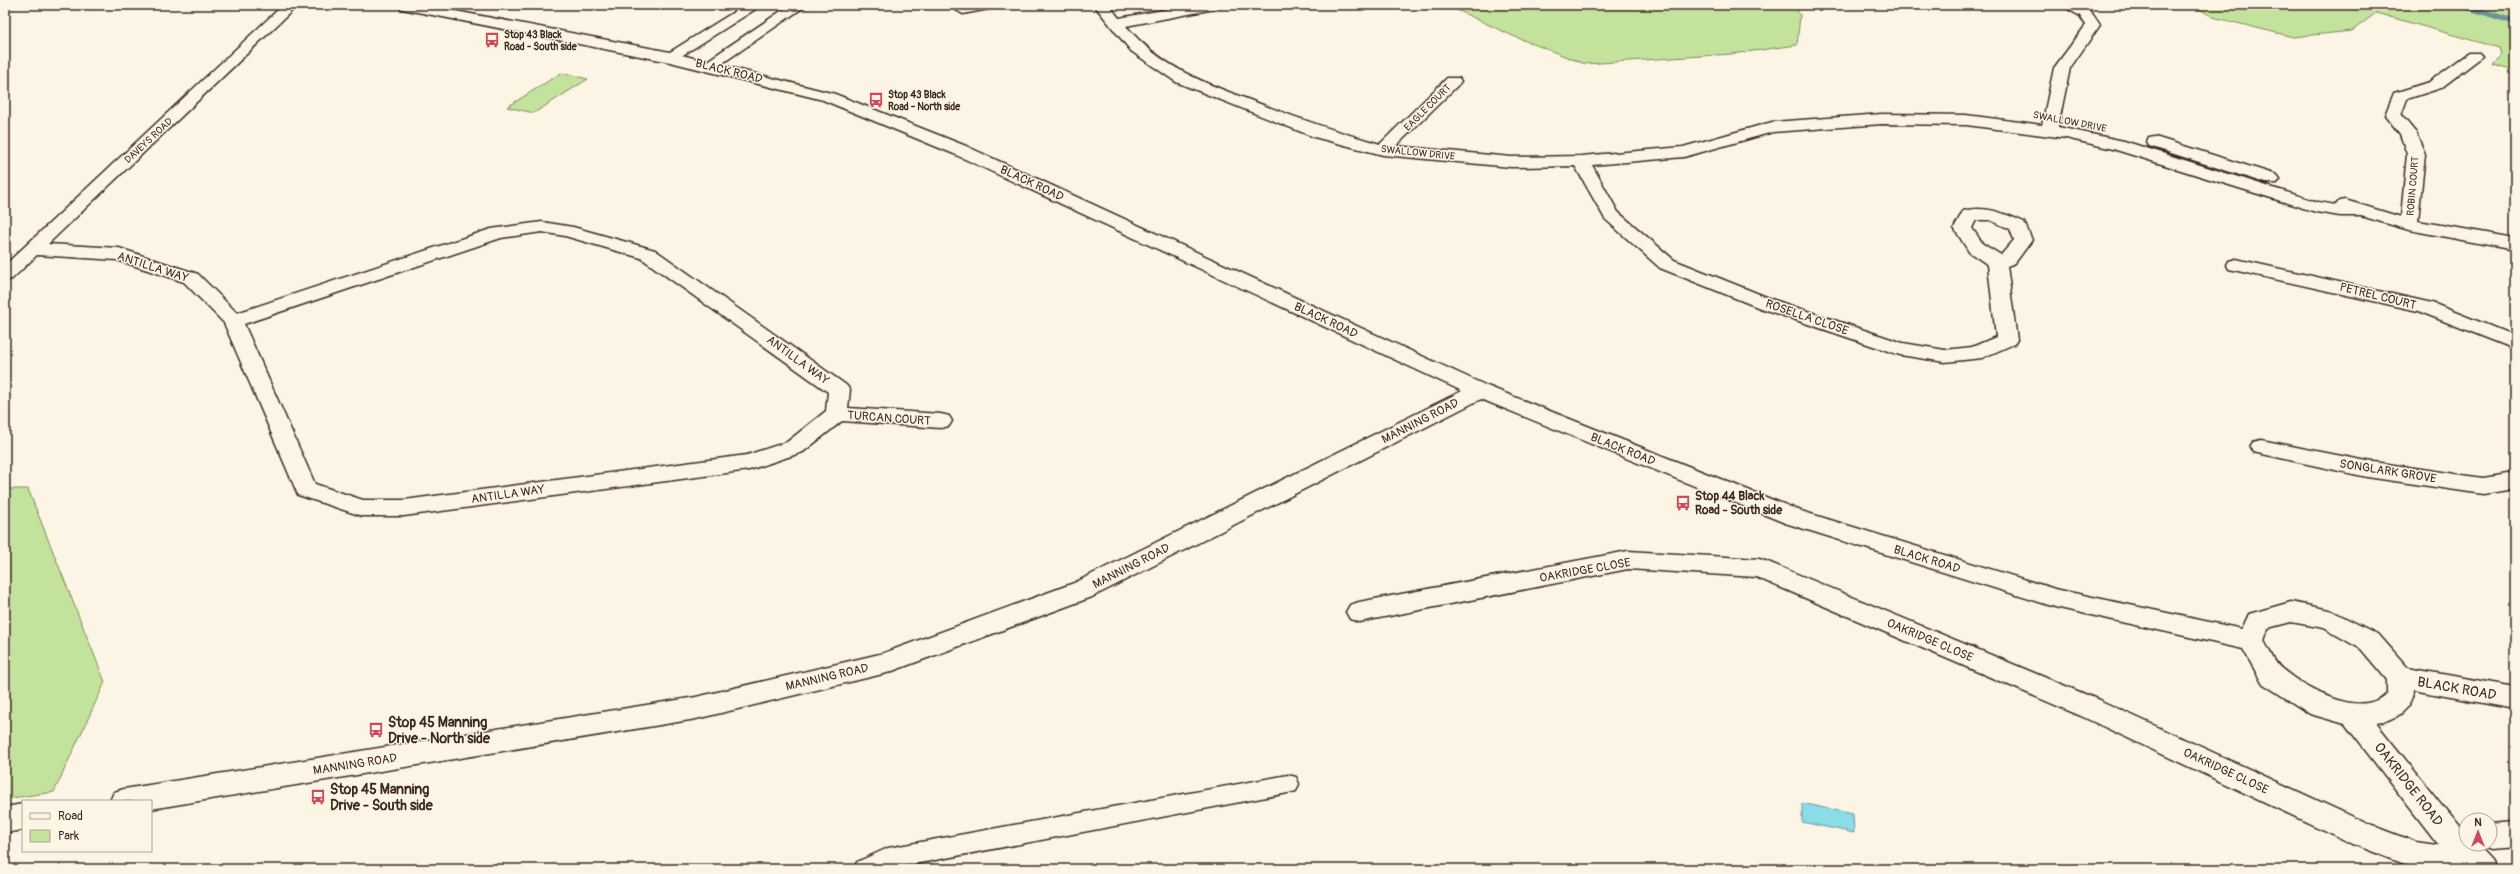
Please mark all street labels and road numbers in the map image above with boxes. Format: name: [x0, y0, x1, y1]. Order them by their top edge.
street label: BLACK ROAD: [694, 56, 764, 87]
street label: EAGLE COURT: [1402, 81, 1454, 134]
street label: SWALLOW DRIVE: [2032, 109, 2108, 135]
street label: DAVEYS ROAD: [122, 115, 175, 166]
street label: SWALLOW DRIVE: [1380, 143, 1456, 163]
street label: ROBIN COURT: [2404, 155, 2422, 216]
street label: BLACK ROAD: [998, 162, 1066, 205]
street label: ANTILLA WAY: [115, 249, 190, 286]
street label: PETREL COURT: [2338, 280, 2418, 313]
street label: ROSELLA CLOSE: [1763, 296, 1850, 339]
street label: BLACK ROAD: [1292, 299, 1360, 342]
street label: ANTILLA WAY: [763, 333, 832, 388]
street label: MANNING ROAD: [1379, 395, 1462, 447]
street label: TURCAN COURT: [847, 408, 932, 429]
street label: BLACK ROAD: [1588, 430, 1658, 469]
street label: SONGLARK GROVE: [2338, 456, 2437, 487]
street label: ANTILLA WAY: [470, 482, 546, 507]
street label: MANNING ROAD: [1090, 540, 1173, 592]
street label: BLACK ROAD: [1892, 542, 1962, 577]
street label: OAKRIDGE CLOSE: [1538, 555, 1632, 586]
street label: OAKRIDGE CLOSE: [1884, 616, 1975, 665]
street label: MANNING ROAD: [784, 661, 870, 694]
street label: BLACK ROAD: [2416, 673, 2498, 704]
street label: OAKRIDGE ROAD: [2371, 739, 2447, 830]
street label: OAKRIDGE CLOSE: [2181, 745, 2271, 798]
street label: MANNING ROAD: [312, 750, 398, 779]

